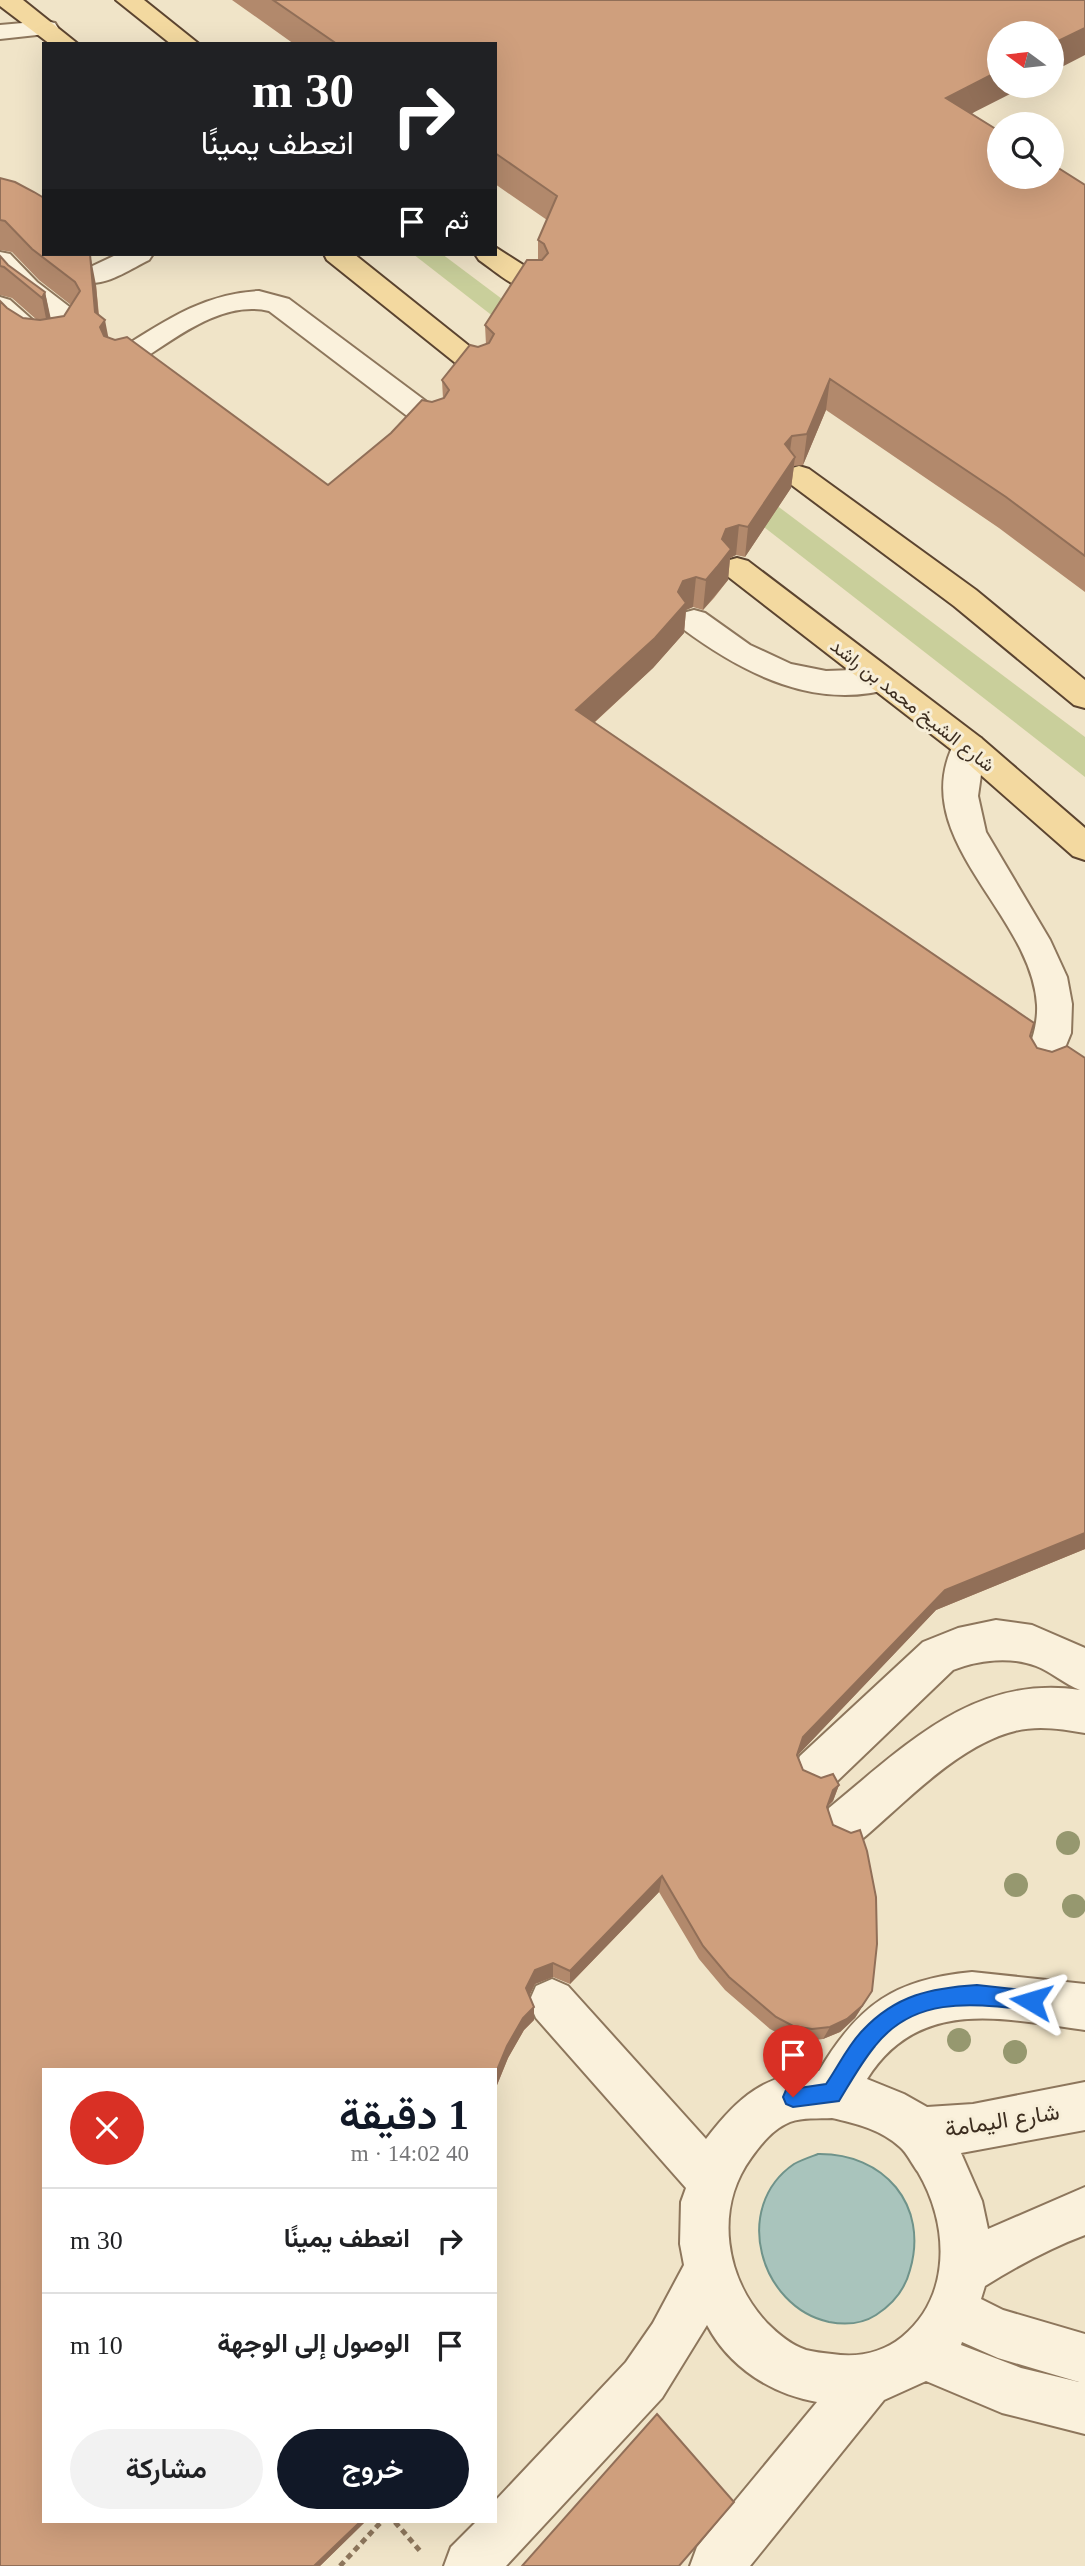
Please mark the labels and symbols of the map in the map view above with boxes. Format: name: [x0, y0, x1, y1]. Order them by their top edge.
north arrow: [987, 21, 1064, 98]
street label: شارع الشيخ محمد بن راشد: [825, 635, 999, 778]
position arrow: [994, 1964, 1068, 2038]
pin: [763, 2025, 823, 2097]
street label: شارع اليمامة: [943, 2099, 1062, 2145]

